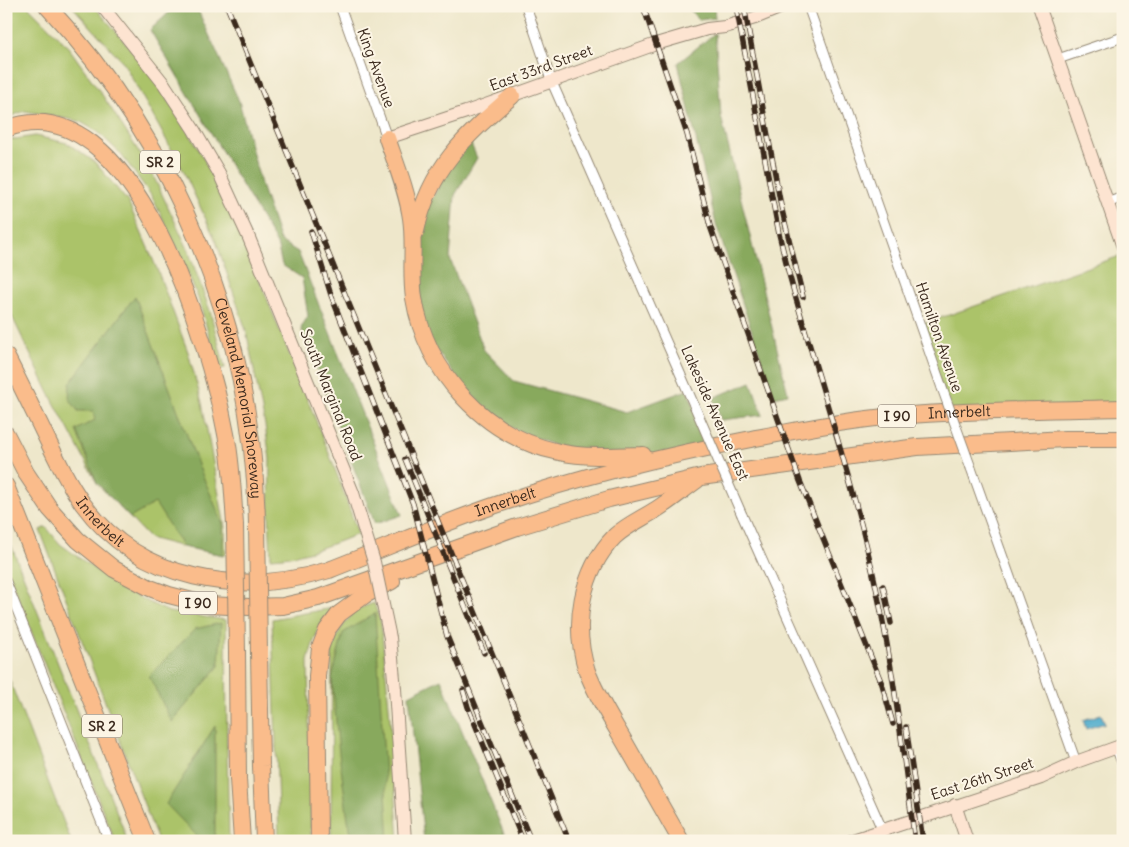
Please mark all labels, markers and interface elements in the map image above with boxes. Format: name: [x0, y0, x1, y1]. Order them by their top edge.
street label: King Avenue: [353, 25, 400, 110]
street label: East 33rd Street: [487, 40, 595, 95]
road number: SR 2: [140, 150, 180, 173]
street label: Hamilton Avenue: [912, 279, 967, 394]
street label: Cleveland Memorial Shoreway: [210, 295, 266, 499]
street label: South Marginal Road: [296, 326, 367, 464]
street label: Lakeside Avenue East: [677, 342, 754, 483]
street label: Innerbelt: [927, 401, 991, 423]
road number: I 90: [878, 404, 916, 428]
street label: Innerbelt: [472, 483, 538, 521]
street label: Innerbelt: [72, 493, 129, 551]
road number: I 90: [179, 592, 217, 614]
road number: SR 2: [82, 714, 122, 738]
street label: East 26th Street: [928, 753, 1036, 804]

